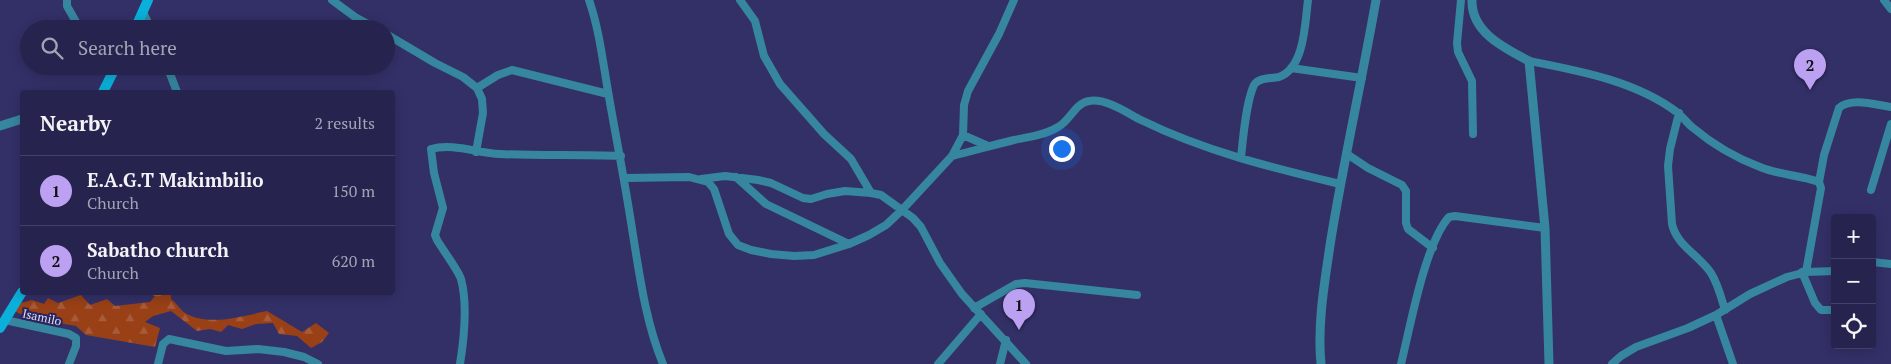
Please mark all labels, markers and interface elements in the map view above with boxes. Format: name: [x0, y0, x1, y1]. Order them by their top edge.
search box: [20, 20, 395, 75]
icon: search: [38, 34, 66, 62]
text: Search here: [78, 35, 177, 60]
pin: 2: [1794, 49, 1826, 90]
text: Nearby: [40, 109, 111, 137]
text: 2 results: [315, 112, 375, 134]
your location: [1049, 136, 1075, 162]
text: E.A.G.T Makimbilio: [87, 167, 264, 192]
text: 1: [51, 180, 61, 202]
text: 150 m: [332, 180, 375, 202]
text: Church: [87, 192, 139, 214]
map controls: [1831, 214, 1876, 349]
button: +: [1831, 214, 1876, 259]
text: Sabatho church: [87, 237, 229, 262]
text: 2: [51, 250, 61, 272]
text: 620 m: [332, 250, 375, 272]
button: −: [1831, 259, 1876, 304]
text: Church: [87, 262, 139, 284]
pin: 1: [1003, 289, 1035, 330]
button: locate: [1831, 304, 1876, 349]
street label: Isamilo: [21, 306, 63, 329]

